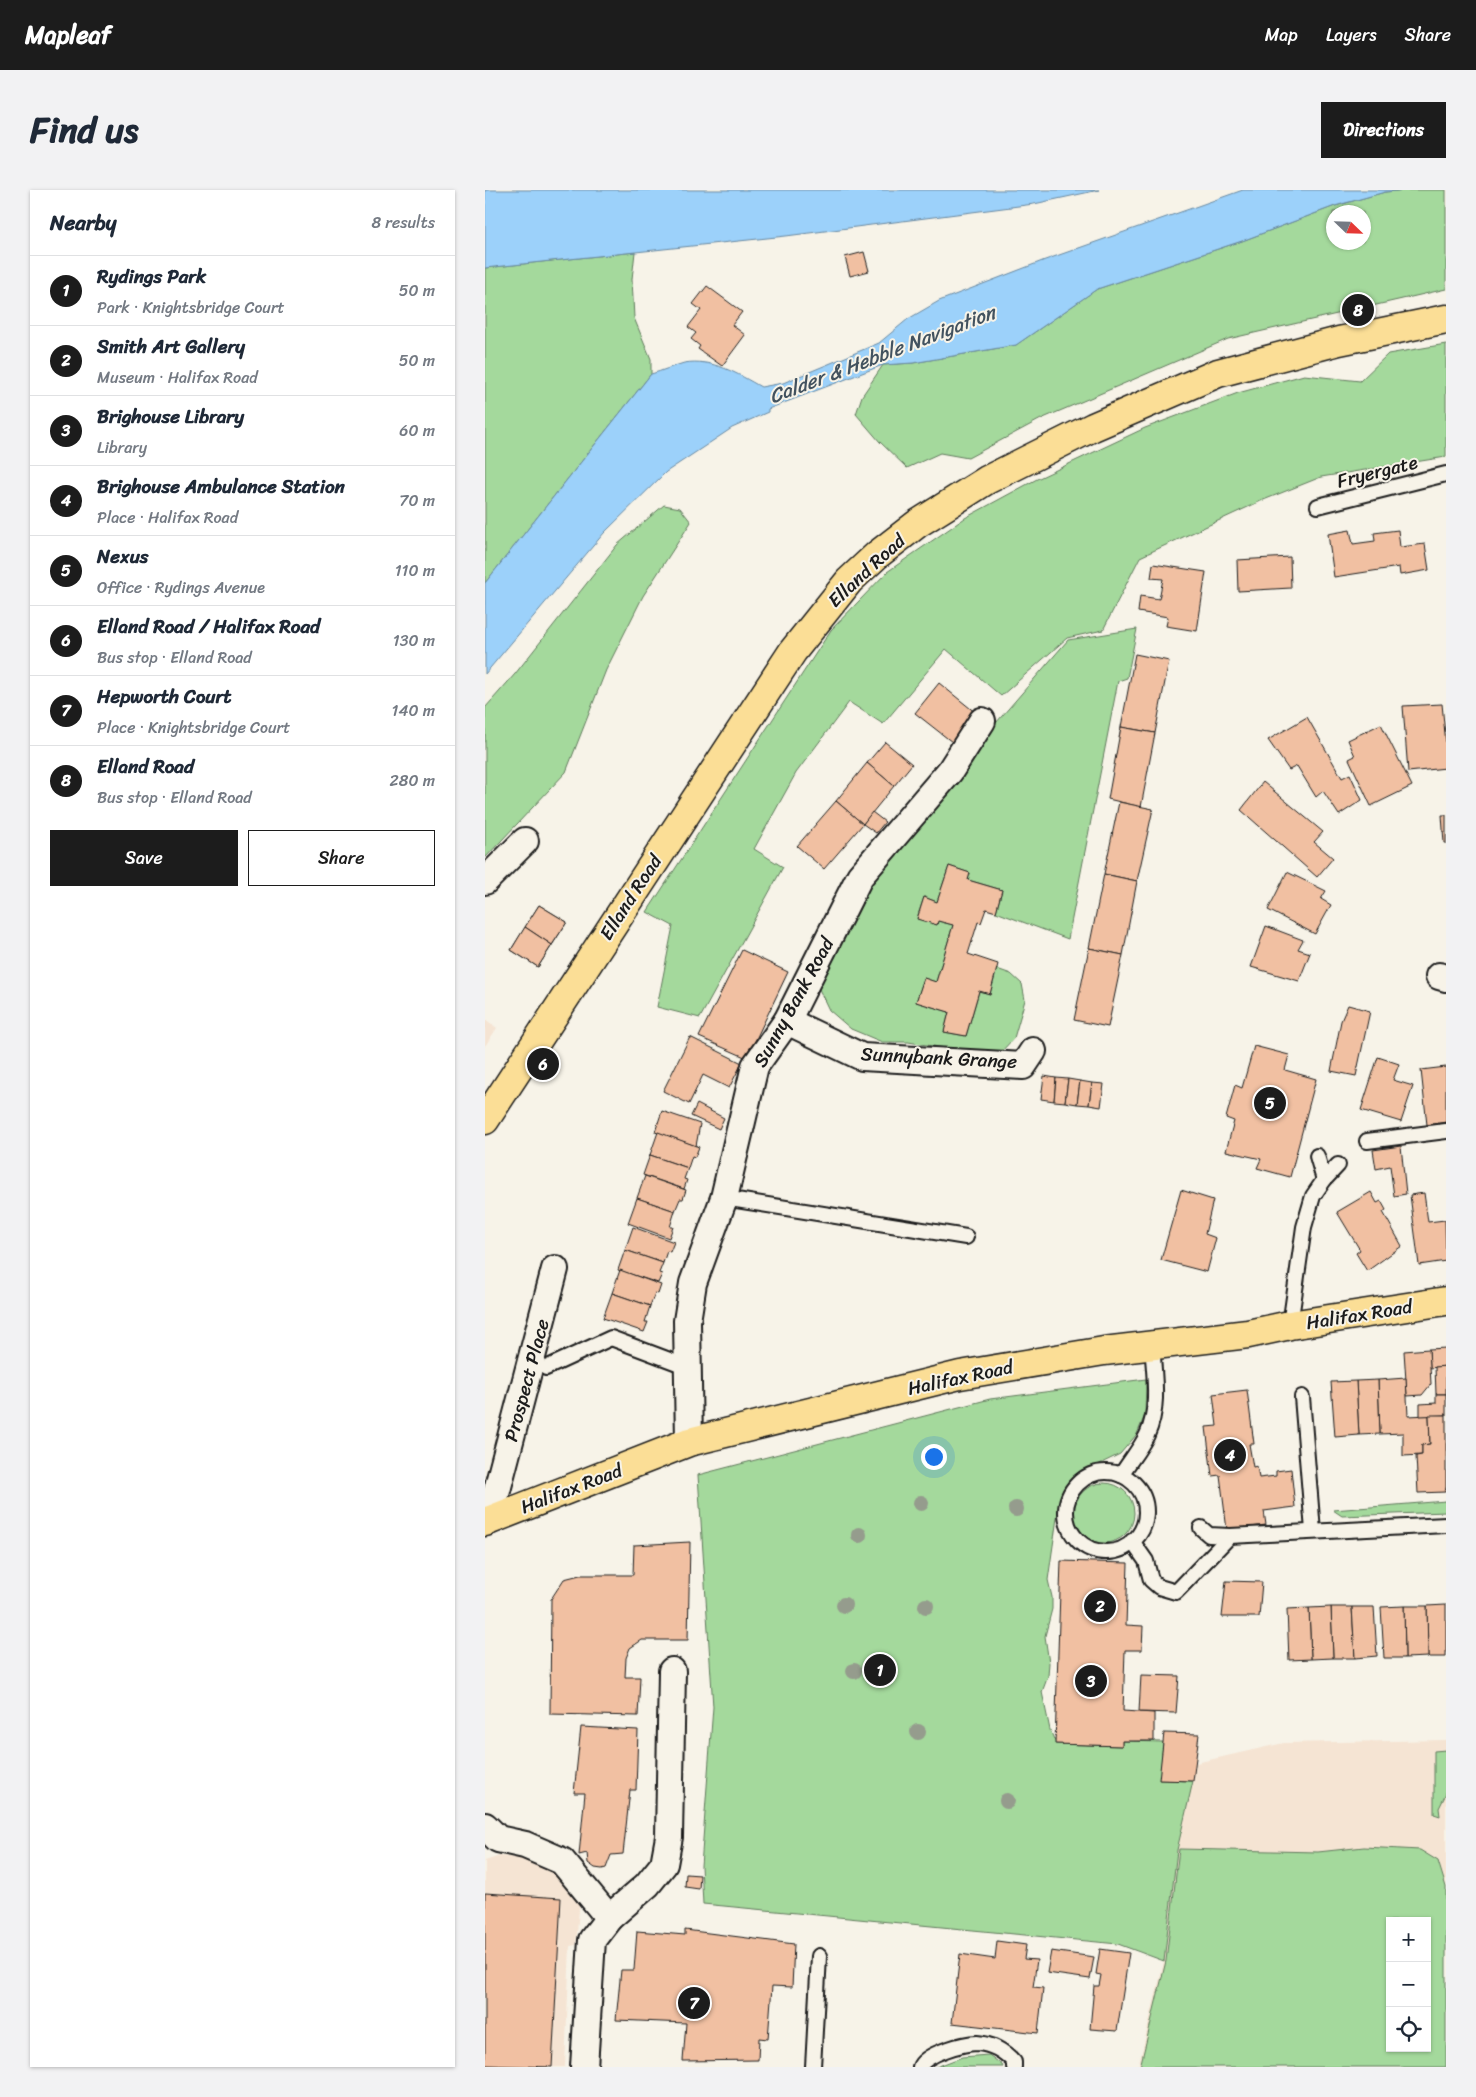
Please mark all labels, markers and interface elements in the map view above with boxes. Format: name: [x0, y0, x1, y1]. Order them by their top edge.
text: Mapleaf: [25, 14, 111, 56]
text: Map: [1265, 19, 1298, 51]
text: Layers: [1326, 19, 1377, 51]
text: Share: [1405, 19, 1451, 51]
text: Find us: [30, 99, 138, 161]
button: Directions: [1321, 102, 1446, 158]
text: Nearby: [50, 204, 116, 242]
north arrow: [1326, 205, 1371, 250]
text: 8 results: [372, 208, 435, 237]
text: Rydings Park: [97, 260, 206, 293]
text: 1: [63, 276, 69, 305]
text: 50 m: [399, 276, 435, 305]
pin: 8: [1342, 291, 1374, 329]
text: Park · Knightsbridge Court: [97, 293, 284, 322]
water label: Calder & Hebble Navigation: [764, 294, 1003, 414]
text: Smith Art Gallery: [97, 330, 245, 363]
text: 2: [61, 346, 71, 375]
text: 50 m: [399, 346, 435, 375]
text: Museum · Halifax Road: [97, 363, 258, 392]
text: Brighouse Library: [97, 400, 244, 433]
text: 3: [62, 416, 70, 445]
text: 60 m: [399, 416, 435, 445]
text: Library: [97, 433, 147, 462]
street label: Fryergate: [1333, 446, 1421, 497]
text: Brighouse Ambulance Station: [97, 470, 345, 503]
text: 4: [61, 486, 71, 515]
text: 70 m: [399, 486, 435, 515]
text: Place · Halifax Road: [97, 503, 238, 532]
street label: Elland Road: [820, 525, 914, 615]
text: Nexus: [97, 540, 149, 573]
text: 5: [61, 556, 71, 585]
text: 110 m: [395, 556, 435, 585]
text: Office · Rydings Avenue: [97, 573, 265, 602]
text: Elland Road / Halifax Road: [97, 610, 320, 643]
text: 6: [61, 626, 71, 655]
text: 130 m: [393, 626, 435, 655]
text: Bus stop · Elland Road: [97, 643, 252, 672]
text: Hepworth Court: [97, 680, 232, 713]
text: 7: [61, 696, 71, 725]
text: 140 m: [392, 696, 435, 725]
text: Place · Knightsbridge Court: [97, 713, 290, 742]
text: Elland Road: [97, 750, 194, 783]
text: 8: [61, 766, 71, 795]
text: 280 m: [390, 766, 435, 795]
text: Bus stop · Elland Road: [97, 783, 252, 812]
button: Save: [50, 830, 238, 886]
button: Share: [248, 830, 435, 886]
street label: Elland Road: [590, 847, 671, 947]
street label: Sunny Bank Road: [744, 929, 844, 1073]
street label: Sunnybank Grange: [860, 1037, 1018, 1078]
pin: 6: [527, 1045, 559, 1083]
pin: 5: [1254, 1084, 1286, 1122]
street label: Halifax Road: [1304, 1290, 1416, 1339]
street label: Prospect Place: [494, 1315, 559, 1445]
street label: Halifax Road: [904, 1350, 1018, 1405]
pin: 4: [1214, 1436, 1246, 1474]
your location: [921, 1444, 947, 1470]
street label: Halifax Road: [515, 1453, 629, 1523]
pin: 2: [1084, 1587, 1116, 1625]
pin: 1: [864, 1651, 896, 1689]
pin: 3: [1075, 1662, 1107, 1700]
map controls: [1386, 1917, 1431, 2052]
button: +: [1386, 1917, 1431, 1962]
button: −: [1386, 1962, 1431, 2007]
pin: 7: [678, 1984, 710, 2022]
button: locate: [1386, 2007, 1431, 2052]

